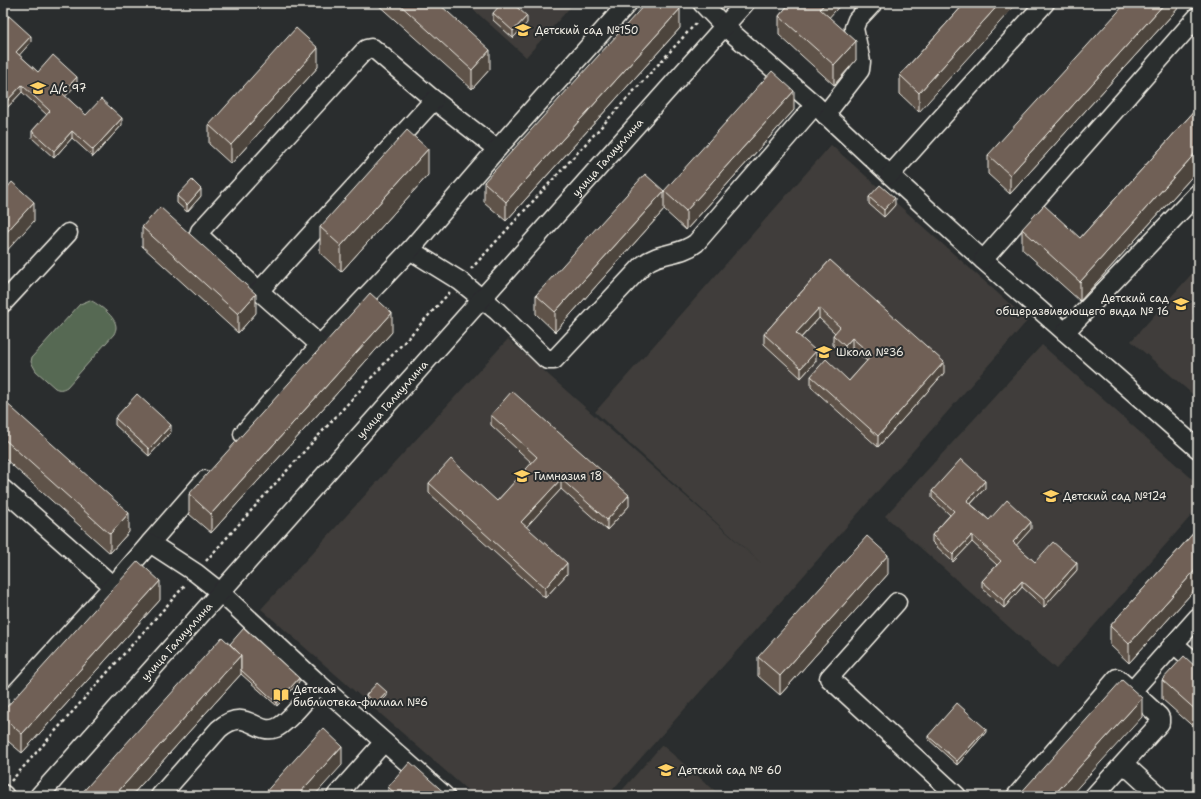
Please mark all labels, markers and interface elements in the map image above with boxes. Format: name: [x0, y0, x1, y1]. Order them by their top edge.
school or university icon: Детский сад №150: [514, 21, 532, 39]
place label: Детский сад №150: [535, 23, 639, 38]
school or university icon: Д/с 97: [29, 79, 47, 97]
place label: Д/с 97: [50, 81, 87, 96]
street label: улица Галиуллина: [569, 115, 647, 200]
place label: Детский сад общеразвивающего вида № 16: [996, 291, 1169, 319]
school or university icon: Детский сад общеразвивающего вида № 16: [1172, 295, 1190, 313]
school or university icon: Школа №36: [815, 343, 833, 361]
place label: Школа №36: [836, 345, 904, 360]
street label: улица Галиуллина: [353, 357, 432, 442]
school or university icon: Гимназия 18: [513, 467, 531, 485]
place label: Гимназия 18: [534, 469, 602, 484]
school or university icon: Детский сад №124: [1042, 487, 1060, 505]
place label: Детский сад №124: [1063, 489, 1167, 504]
street label: улица Галиуллина: [138, 599, 216, 684]
place label: Детская библиотека-филиал №6: [293, 682, 428, 710]
library icon: Детская библиотека-филиал №6: [272, 686, 290, 704]
school or university icon: Детский сад № 60: [657, 761, 675, 779]
place label: Детский сад № 60: [678, 763, 782, 778]

